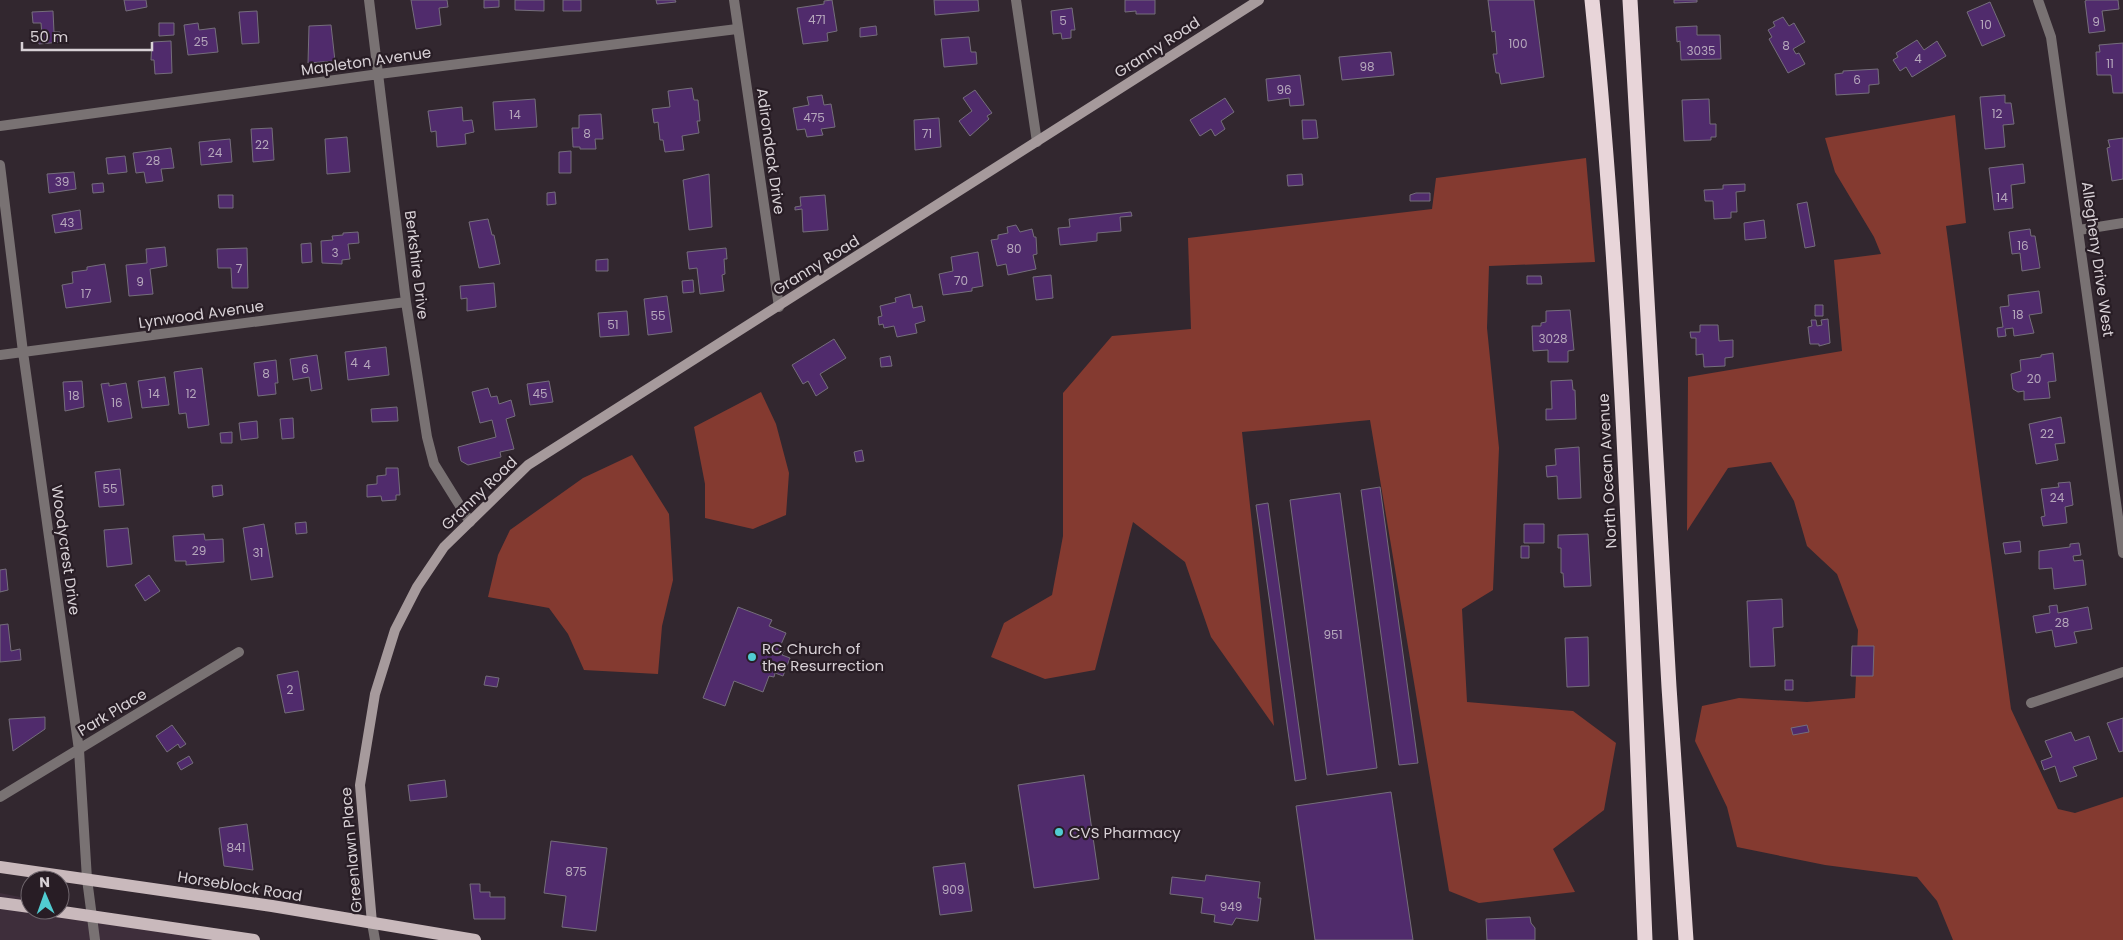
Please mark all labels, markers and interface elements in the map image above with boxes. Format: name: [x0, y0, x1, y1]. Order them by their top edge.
house number: 471: [808, 11, 826, 28]
street label: Granny Road: [1110, 11, 1204, 83]
house number: 5: [1059, 12, 1067, 29]
house number: 9: [2092, 13, 2100, 30]
house number: 10: [1980, 16, 1992, 33]
scale bar: [22, 20, 152, 52]
text: 50 m: [30, 26, 68, 47]
house number: 25: [194, 33, 208, 50]
house number: 100: [1509, 35, 1527, 52]
house number: 8: [1782, 37, 1790, 54]
street label: Mapleton Avenue: [300, 41, 432, 81]
house number: 3035: [1686, 42, 1716, 59]
house number: 4: [1914, 50, 1922, 67]
house number: 11: [2106, 55, 2114, 72]
house number: 98: [1359, 58, 1375, 75]
house number: 6: [1853, 71, 1861, 88]
house number: 96: [1276, 81, 1292, 98]
street label: Adirondack Drive: [752, 86, 790, 216]
house number: 12: [1992, 105, 2002, 122]
house number: 14: [509, 106, 521, 123]
house number: 475: [803, 109, 825, 126]
house number: 8: [583, 125, 591, 142]
house number: 71: [922, 125, 932, 142]
house number: 22: [255, 136, 269, 153]
house number: 24: [208, 144, 223, 161]
house number: 28: [146, 152, 160, 169]
house number: 39: [55, 173, 69, 190]
street label: Allegheny Drive West: [2077, 180, 2119, 338]
house number: 14: [1996, 189, 2008, 206]
street label: Berkshire Drive: [400, 209, 434, 321]
house number: 43: [60, 214, 74, 231]
street label: Granny Road: [769, 230, 863, 300]
house number: 16: [2017, 237, 2029, 254]
house number: 80: [1006, 240, 1022, 257]
house number: 3: [331, 244, 339, 261]
house number: 7: [236, 260, 243, 277]
house number: 70: [954, 272, 968, 289]
house number: 9: [136, 273, 144, 290]
house number: 17: [81, 285, 92, 302]
street label: Lynwood Avenue: [137, 295, 265, 333]
house number: 18: [2012, 306, 2024, 323]
house number: 55: [650, 307, 666, 324]
house number: 51: [607, 316, 619, 333]
house number: 3028: [1538, 330, 1568, 347]
house number: 4: [350, 354, 358, 371]
house number: 4: [363, 356, 371, 373]
house number: 6: [301, 360, 309, 377]
house number: 8: [262, 365, 270, 382]
house number: 20: [2027, 370, 2041, 387]
house number: 14: [148, 385, 160, 402]
house number: 12: [186, 385, 196, 402]
house number: 45: [532, 385, 548, 402]
house number: 18: [68, 387, 80, 404]
street label: North Ocean Avenue: [1592, 393, 1622, 549]
house number: 16: [111, 394, 123, 411]
house number: 22: [2040, 425, 2054, 442]
street label: Granny Road: [436, 451, 522, 535]
house number: 55: [102, 480, 118, 497]
street label: Woodycrest Drive: [46, 484, 86, 616]
house number: 24: [2050, 489, 2065, 506]
house number: 29: [192, 542, 206, 559]
house number: 31: [253, 544, 263, 561]
house number: 28: [2055, 614, 2069, 631]
house number: 951: [1324, 626, 1342, 643]
place label: RC Church of the Resurrection: [762, 638, 884, 676]
marker: RC Church of the Resurrection: [746, 651, 758, 663]
house number: 2: [287, 681, 294, 698]
street label: Park Place: [74, 683, 150, 741]
street label: Greenlawn Place: [335, 786, 367, 914]
place label: CVS Pharmacy: [1069, 822, 1181, 843]
marker: CVS Pharmacy: [1053, 826, 1065, 838]
house number: 841: [227, 839, 245, 856]
house number: 875: [565, 863, 587, 880]
street label: Horseblock Road: [176, 866, 304, 906]
north arrow: [20, 870, 70, 920]
text: N: [39, 872, 50, 892]
house number: 909: [942, 881, 964, 898]
house number: 949: [1220, 898, 1242, 915]

